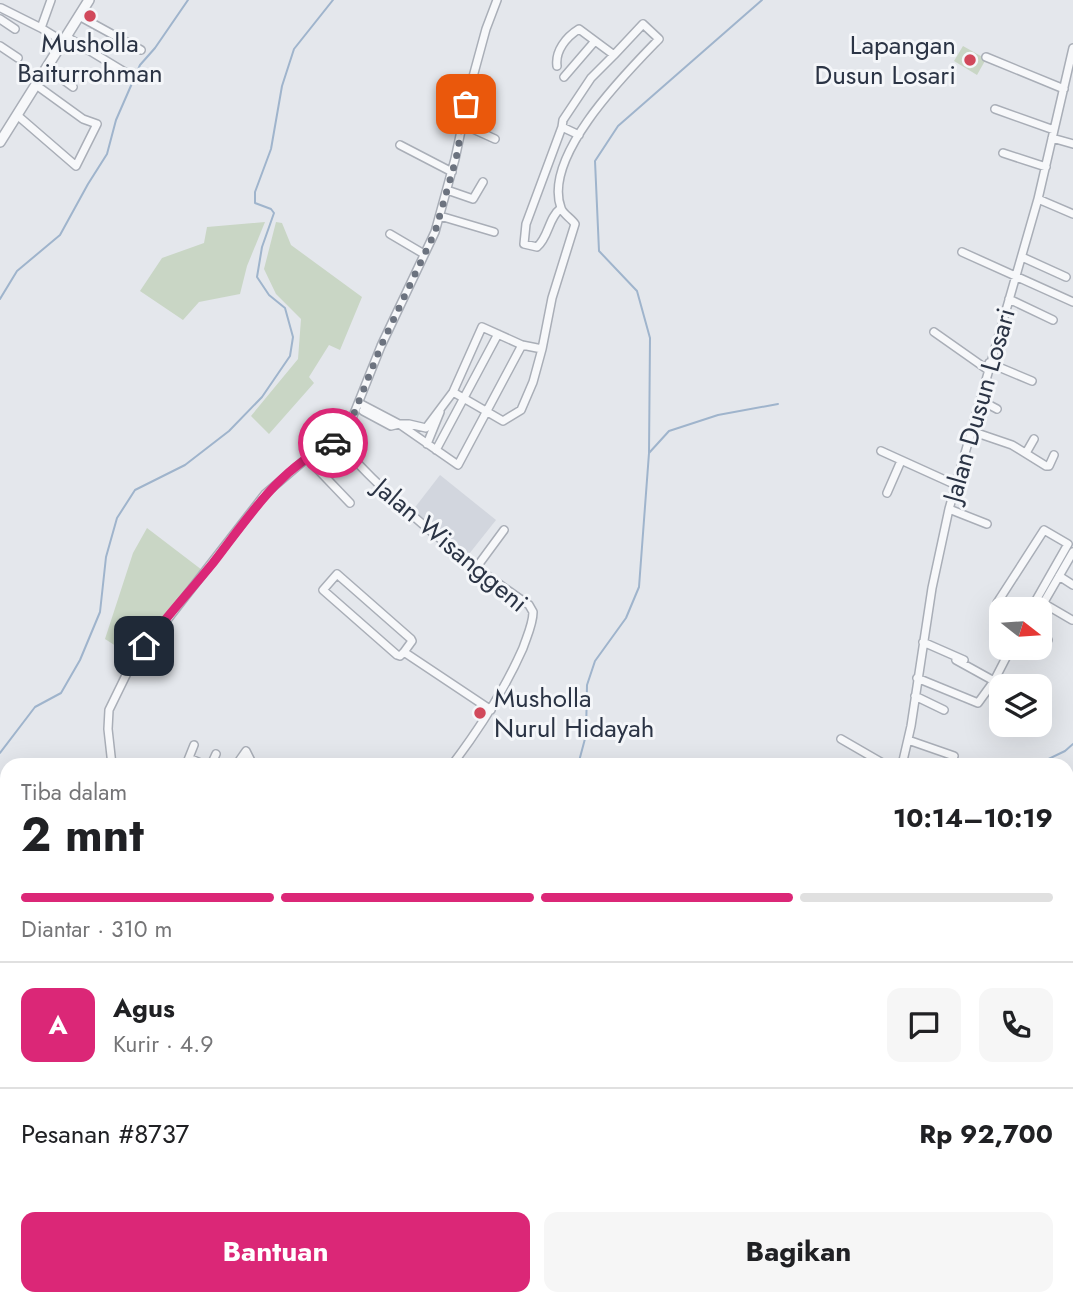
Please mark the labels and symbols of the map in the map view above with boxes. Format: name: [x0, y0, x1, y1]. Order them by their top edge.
marker: Musholla Baiturrohman: [82, 8, 98, 24]
place label: Musholla Baiturrohman: [17, 24, 163, 92]
place label: Lapangan Dusun Losari: [815, 26, 956, 94]
marker: Lapangan Dusun Losari: [962, 52, 978, 68]
pin: [436, 74, 496, 134]
street label: Jalan Dusun Losari: [932, 304, 1025, 509]
courier: [298, 408, 368, 478]
street label: Jalan Wisanggeni: [363, 467, 536, 621]
north arrow: [989, 597, 1052, 660]
pin: [114, 616, 174, 676]
place label: Musholla Nurul Hidayah: [494, 679, 654, 747]
marker: Musholla Nurul Hidayah: [472, 705, 488, 721]

